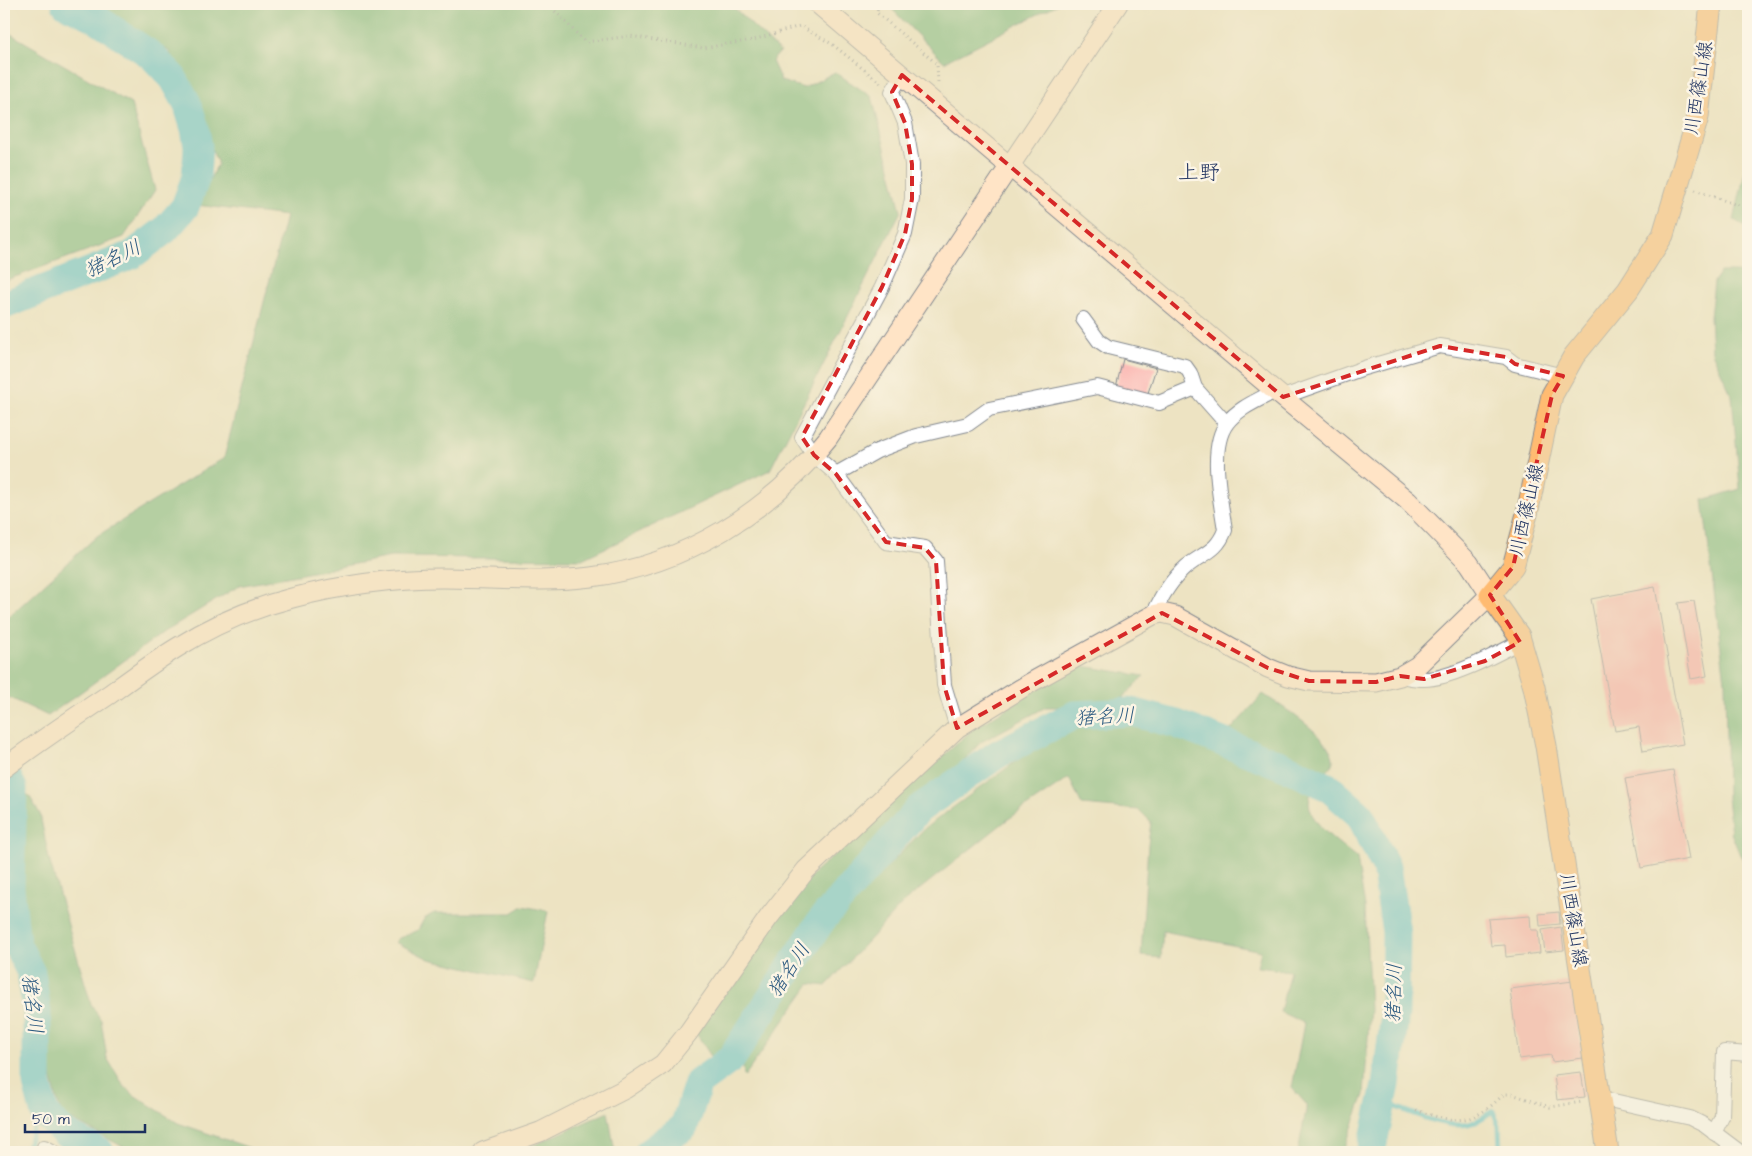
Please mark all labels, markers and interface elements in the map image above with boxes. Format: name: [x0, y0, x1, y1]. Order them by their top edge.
street label: 川西篠山線: [1678, 39, 1720, 137]
district label: 上野: [1178, 158, 1220, 187]
water label: 猪名川: [80, 233, 146, 285]
street label: 川西篠山線: [1503, 461, 1551, 559]
water label: 猪名川: [1074, 701, 1136, 733]
street label: 川西篠山線: [1552, 871, 1594, 969]
water label: 猪名川: [761, 937, 817, 1003]
water label: 猪名川: [1379, 963, 1409, 1023]
water label: 猪名川: [14, 973, 50, 1035]
scale bar: [25, 1101, 145, 1133]
text: 50 m: [32, 1109, 70, 1130]

